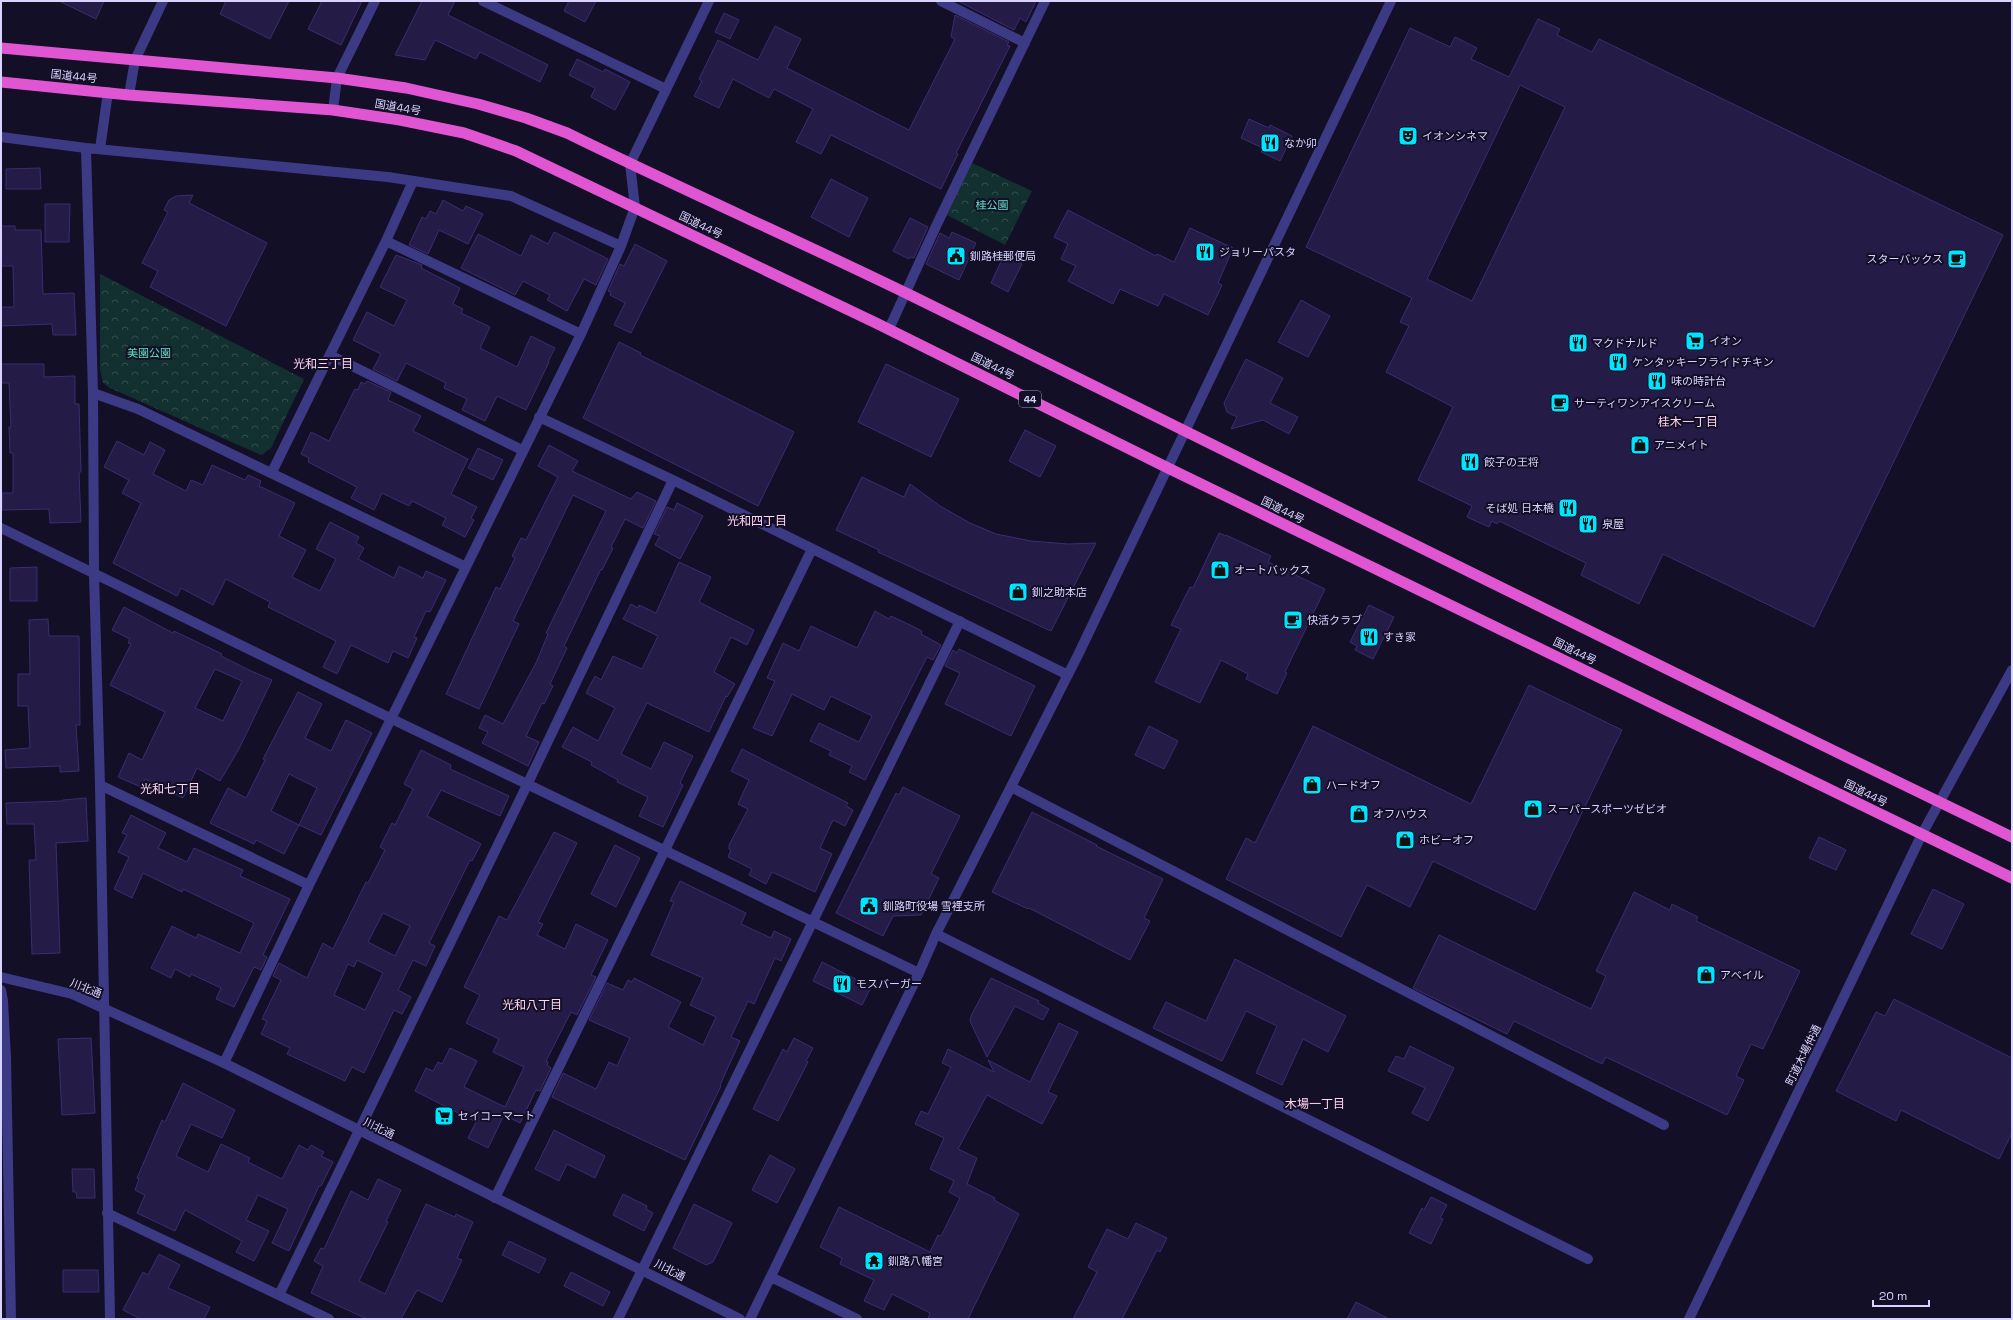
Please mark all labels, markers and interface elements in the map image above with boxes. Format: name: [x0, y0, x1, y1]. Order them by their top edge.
street label: 国道44号: [50, 67, 98, 85]
street label: 国道44号: [374, 96, 422, 118]
theatre icon: イオンシネマ: [1397, 125, 1419, 147]
place label: イオンシネマ: [1422, 129, 1488, 143]
restaurant icon: なか卯: [1259, 132, 1281, 154]
place label: なか卯: [1284, 136, 1317, 150]
park label: 桂公園: [976, 198, 1009, 212]
street label: 国道44号: [677, 208, 725, 242]
restaurant icon: ジョリーパスタ: [1194, 241, 1216, 263]
public building icon: 釧路桂郵便局: [945, 245, 967, 267]
place label: ジョリーパスタ: [1219, 245, 1296, 259]
cafe icon: スターバックス: [1946, 248, 1968, 270]
place label: 釧路桂郵便局: [970, 249, 1036, 263]
place label: スターバックス: [1866, 252, 1943, 266]
supermarket icon: イオン: [1684, 330, 1706, 352]
restaurant icon: マクドナルド: [1567, 332, 1589, 354]
place label: イオン: [1709, 334, 1742, 348]
place label: マクドナルド: [1592, 336, 1658, 350]
park label: 美園公園: [127, 346, 171, 360]
street label: 国道44号: [969, 349, 1017, 383]
restaurant icon: ケンタッキーフライドチキン: [1607, 351, 1629, 373]
place label: ケンタッキーフライドチキン: [1632, 355, 1774, 369]
district label: 光和三丁目: [293, 356, 353, 372]
restaurant icon: 味の時計台: [1646, 370, 1668, 392]
place label: 味の時計台: [1671, 374, 1726, 388]
road number: 44: [1019, 391, 1041, 407]
cafe icon: サーティワンアイスクリーム: [1549, 392, 1571, 414]
place label: サーティワンアイスクリーム: [1574, 396, 1715, 410]
district label: 桂木一丁目: [1658, 414, 1718, 430]
shop icon: アニメイト: [1629, 434, 1651, 456]
place label: アニメイト: [1654, 438, 1709, 452]
restaurant icon: 餃子の王将: [1459, 451, 1481, 473]
place label: 餃子の王将: [1484, 455, 1539, 469]
street label: 国道44号: [1259, 493, 1307, 527]
restaurant icon: そば処 日本橋: [1557, 497, 1579, 519]
place label: そば処 日本橋: [1485, 501, 1554, 515]
district label: 光和四丁目: [727, 513, 787, 529]
restaurant icon: 泉屋: [1577, 513, 1599, 535]
place label: 泉屋: [1602, 517, 1624, 531]
shop icon: オートバックス: [1209, 559, 1231, 581]
place label: オートバックス: [1234, 563, 1311, 577]
shop icon: 釧之助本店: [1007, 581, 1029, 603]
place label: 釧之助本店: [1032, 585, 1087, 599]
cafe icon: 快活クラブ: [1282, 609, 1304, 631]
place label: 快活クラブ: [1307, 613, 1362, 627]
restaurant icon: すき家: [1358, 626, 1380, 648]
place label: すき家: [1383, 630, 1416, 644]
street label: 国道44号: [1551, 634, 1599, 668]
shop icon: ハードオフ: [1301, 774, 1323, 796]
street label: 国道44号: [1842, 776, 1890, 810]
place label: ハードオフ: [1326, 778, 1381, 792]
district label: 光和七丁目: [140, 781, 200, 797]
shop icon: スーパースポーツゼビオ: [1522, 798, 1544, 820]
place label: スーパースポーツゼビオ: [1547, 802, 1667, 816]
shop icon: オフハウス: [1348, 803, 1370, 825]
place label: オフハウス: [1373, 807, 1428, 821]
shop icon: ホビーオフ: [1394, 829, 1416, 851]
place label: ホビーオフ: [1419, 833, 1474, 847]
public building icon: 釧路町役場 雪裡支所: [858, 895, 880, 917]
place label: 釧路町役場 雪裡支所: [883, 899, 986, 913]
shop icon: アベイル: [1695, 964, 1717, 986]
place label: アベイル: [1720, 968, 1764, 982]
restaurant icon: モスバーガー: [831, 973, 853, 995]
street label: 川北通: [68, 975, 104, 1001]
place label: モスバーガー: [856, 977, 922, 991]
district label: 光和八丁目: [502, 997, 562, 1013]
street label: 町道木場仲通: [1782, 1022, 1824, 1088]
district label: 木場一丁目: [1285, 1096, 1345, 1112]
supermarket icon: セイコーマート: [433, 1105, 455, 1127]
place label: セイコーマート: [458, 1109, 535, 1123]
street label: 川北通: [361, 1114, 397, 1142]
temple icon: 釧路八幡宮: [863, 1250, 885, 1272]
place label: 釧路八幡宮: [888, 1254, 943, 1268]
street label: 川北通: [652, 1256, 688, 1284]
scale bar: [1873, 1282, 1929, 1308]
text: 20 m: [1879, 1288, 1907, 1304]

